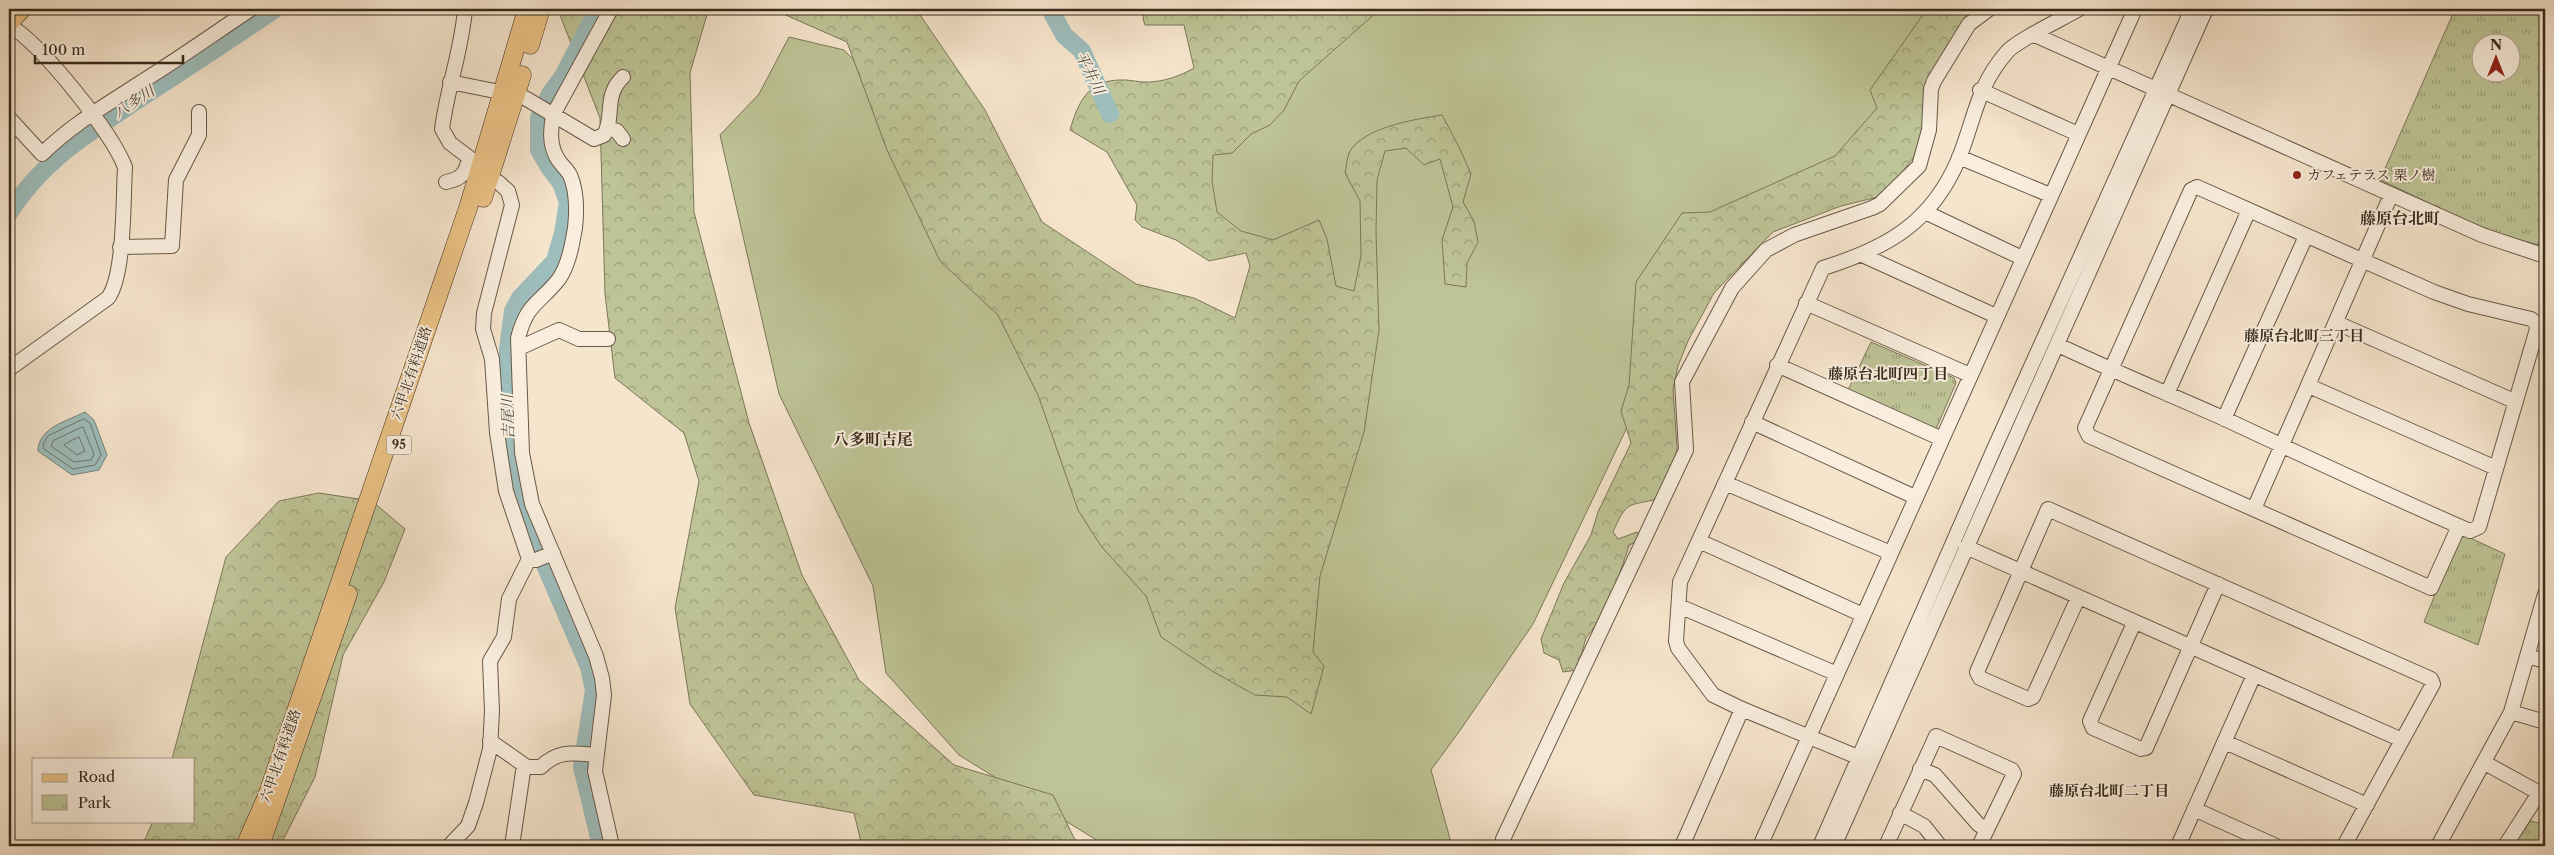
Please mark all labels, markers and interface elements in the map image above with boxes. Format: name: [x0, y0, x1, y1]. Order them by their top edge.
scale bar: [35, 32, 182, 64]
north arrow: [2472, 32, 2522, 82]
text: N: [2490, 36, 2502, 54]
text: 100 m: [42, 40, 85, 59]
water label: 平井川: [1072, 48, 1110, 99]
water label: 八多川: [110, 80, 159, 122]
place label: カフェテラス 栗ノ樹: [2307, 166, 2436, 184]
marker: カフェテラス 栗ノ樹: [2291, 169, 2303, 181]
district label: 藤原台北町: [2360, 208, 2440, 228]
street label: 六甲北有料道路: [387, 324, 435, 422]
district label: 藤原台北町三丁目: [2244, 326, 2364, 345]
district label: 藤原台北町四丁目: [1828, 364, 1948, 383]
water label: 吉尾川: [497, 392, 518, 440]
district label: 八多町吉尾: [833, 429, 913, 449]
road number: 95: [386, 436, 412, 454]
street label: 六甲北有料道路: [256, 707, 304, 805]
legend: [32, 758, 195, 822]
text: Road: [78, 767, 115, 786]
district label: 藤原台北町二丁目: [2049, 781, 2169, 800]
text: Park: [78, 793, 112, 812]

